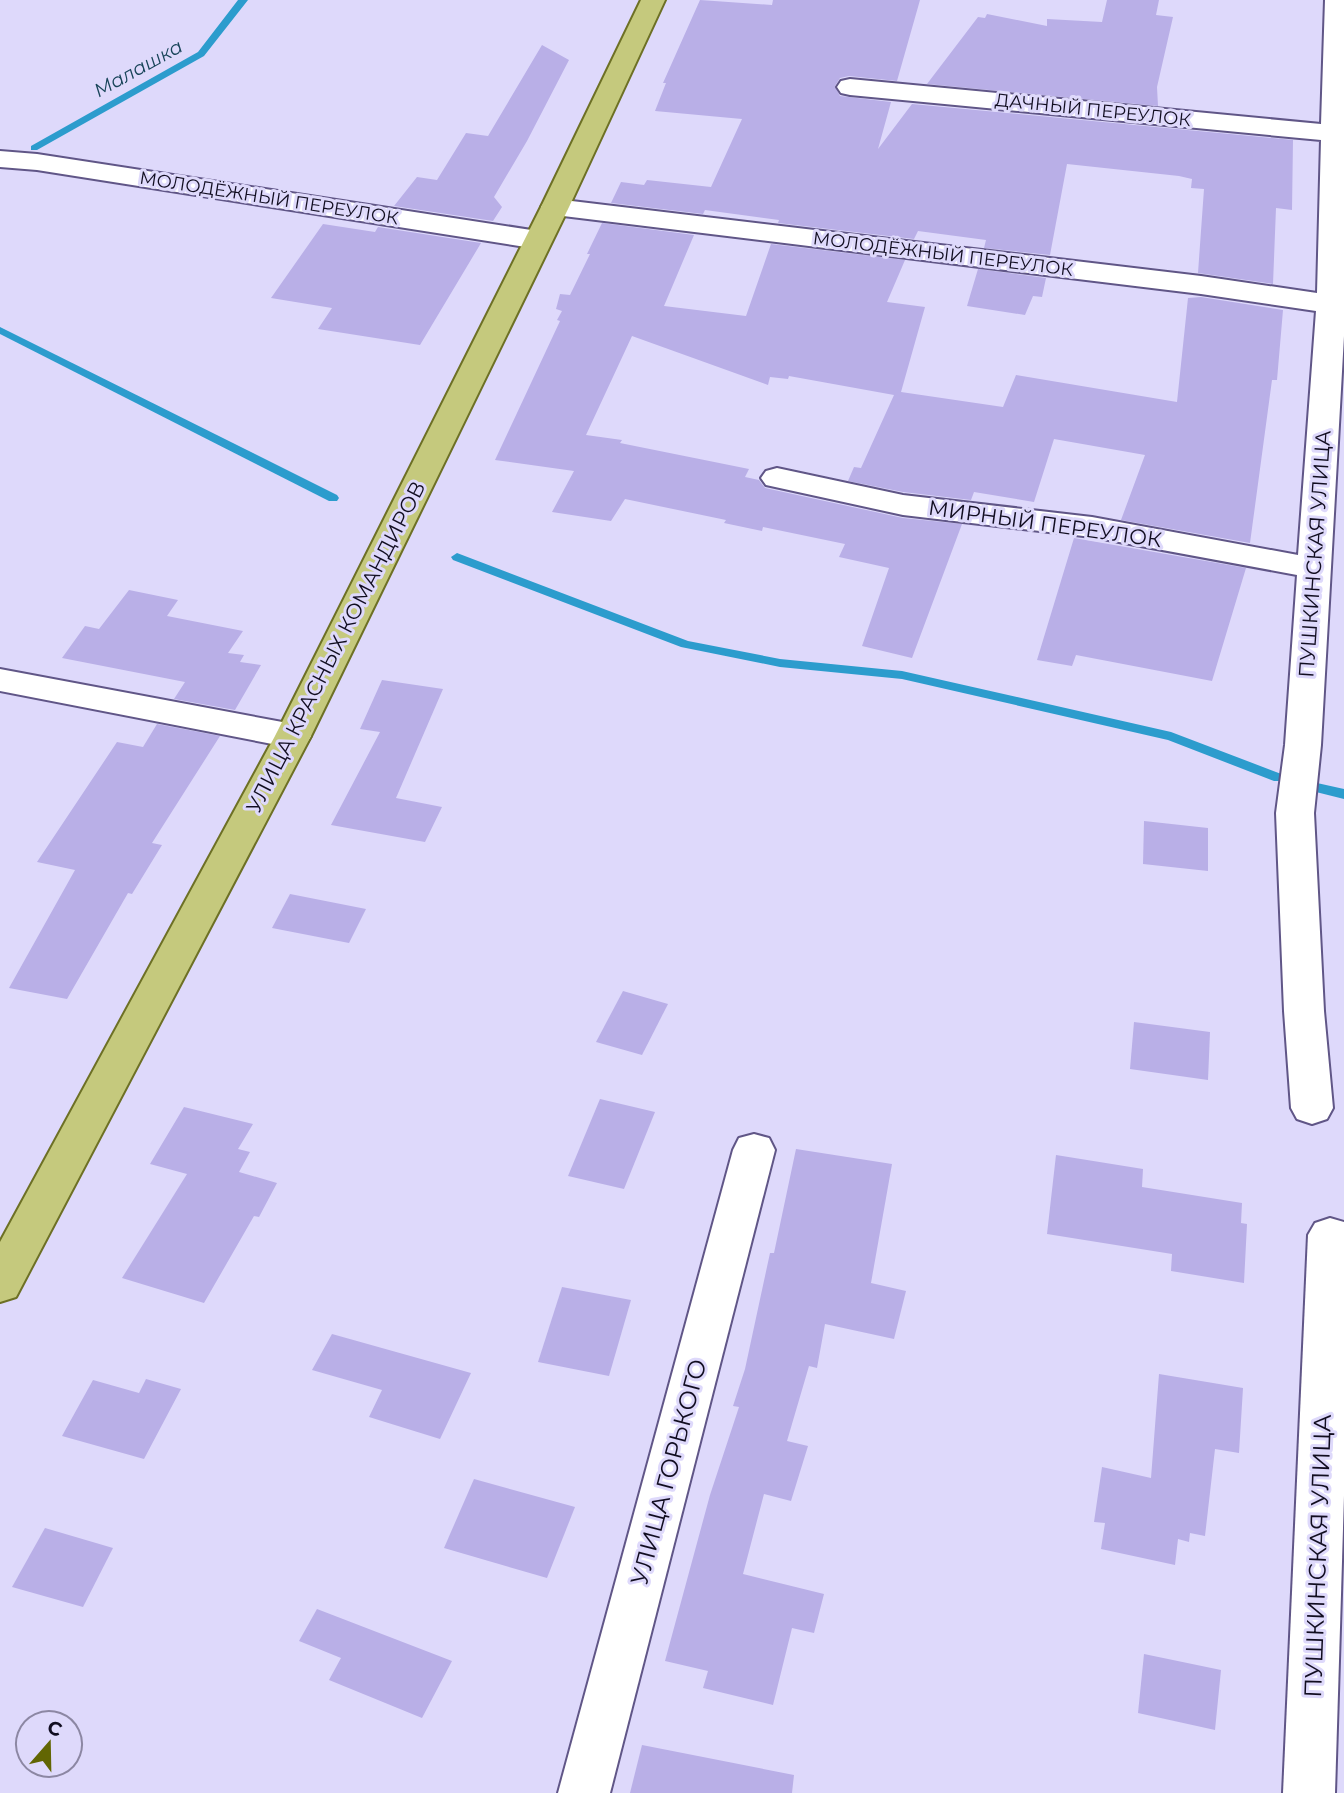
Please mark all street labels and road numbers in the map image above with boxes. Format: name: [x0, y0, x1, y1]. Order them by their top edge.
street label: ДАЧНЫЙ ПЕРЕУЛОК: [994, 89, 1192, 131]
street label: МОЛОДЁЖНЫЙ ПЕРЕУЛОК: [138, 167, 401, 229]
street label: МОЛОДЁЖНЫЙ ПЕРЕУЛОК: [812, 227, 1075, 281]
street label: ПУШКИНСКАЯ УЛИЦА: [1293, 429, 1336, 679]
street label: УЛИЦА КРАСНЫХ КОМАНДИРОВ: [241, 477, 430, 817]
street label: МИРНЫЙ ПЕРЕУЛОК: [927, 495, 1164, 552]
street label: УЛИЦА ГОРЬКОГО: [624, 1356, 713, 1588]
street label: ПУШКИНСКАЯ УЛИЦА: [1298, 1414, 1337, 1698]

